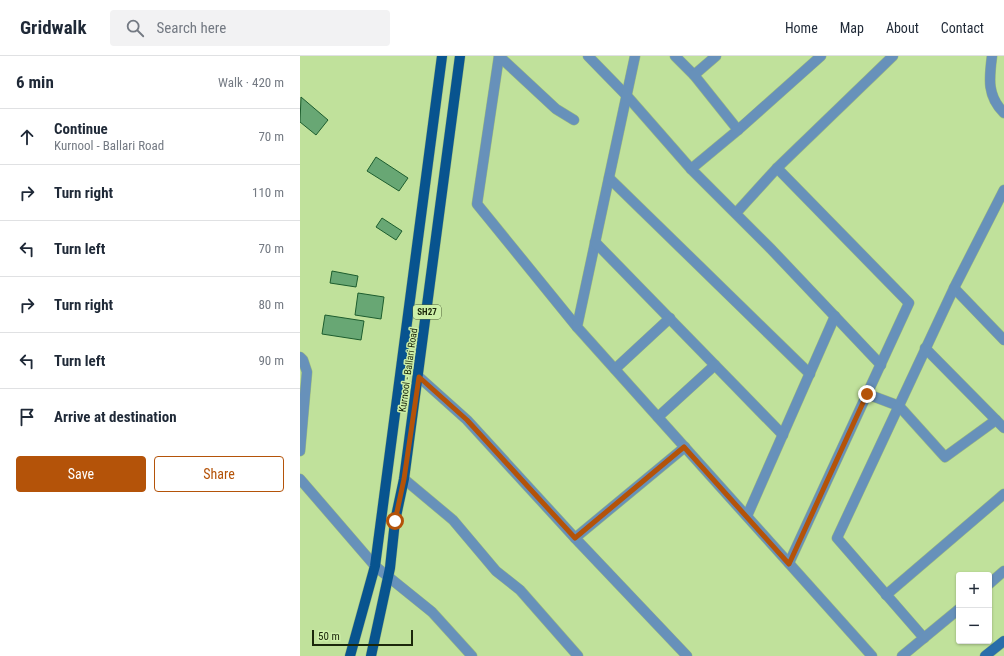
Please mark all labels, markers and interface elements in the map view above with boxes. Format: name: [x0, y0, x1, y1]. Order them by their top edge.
search box: [110, 10, 390, 46]
text: Gridwalk: [20, 16, 86, 39]
icon: search: [124, 17, 146, 39]
text: Search here: [156, 19, 226, 37]
text: Home: [785, 20, 818, 36]
text: Map: [840, 20, 864, 36]
text: About: [886, 20, 919, 36]
text: Contact: [941, 20, 984, 36]
text: 6 min: [16, 72, 54, 92]
text: Walk · 420 m: [218, 75, 284, 90]
text: Continue: [54, 120, 108, 138]
icon: ahead: [16, 126, 38, 148]
text: 70 m: [258, 129, 284, 144]
text: Kurnool - Ballari Road: [54, 138, 164, 153]
icon: right: [16, 182, 38, 204]
text: Turn right: [54, 184, 113, 202]
text: 110 m: [252, 185, 284, 200]
icon: left: [16, 238, 38, 260]
text: Turn left: [54, 240, 105, 258]
text: 70 m: [258, 241, 284, 256]
icon: right: [16, 294, 38, 316]
text: Turn right: [54, 296, 113, 314]
text: 80 m: [258, 297, 284, 312]
road number: SH27: [413, 305, 441, 319]
street label: Kurnool - Ballari Road: [397, 327, 419, 413]
icon: left: [16, 350, 38, 372]
text: Turn left: [54, 352, 105, 370]
text: 90 m: [258, 353, 284, 368]
route end: [858, 385, 876, 403]
icon: arrive: [16, 406, 38, 428]
text: Arrive at destination: [54, 408, 177, 426]
button: Save: [16, 456, 146, 492]
button: Share: [154, 456, 284, 492]
route start: [386, 512, 404, 530]
map controls: [956, 572, 992, 644]
button: +: [956, 572, 992, 608]
button: −: [956, 608, 992, 644]
scale bar: [312, 628, 413, 647]
text: 50 m: [318, 630, 340, 643]

